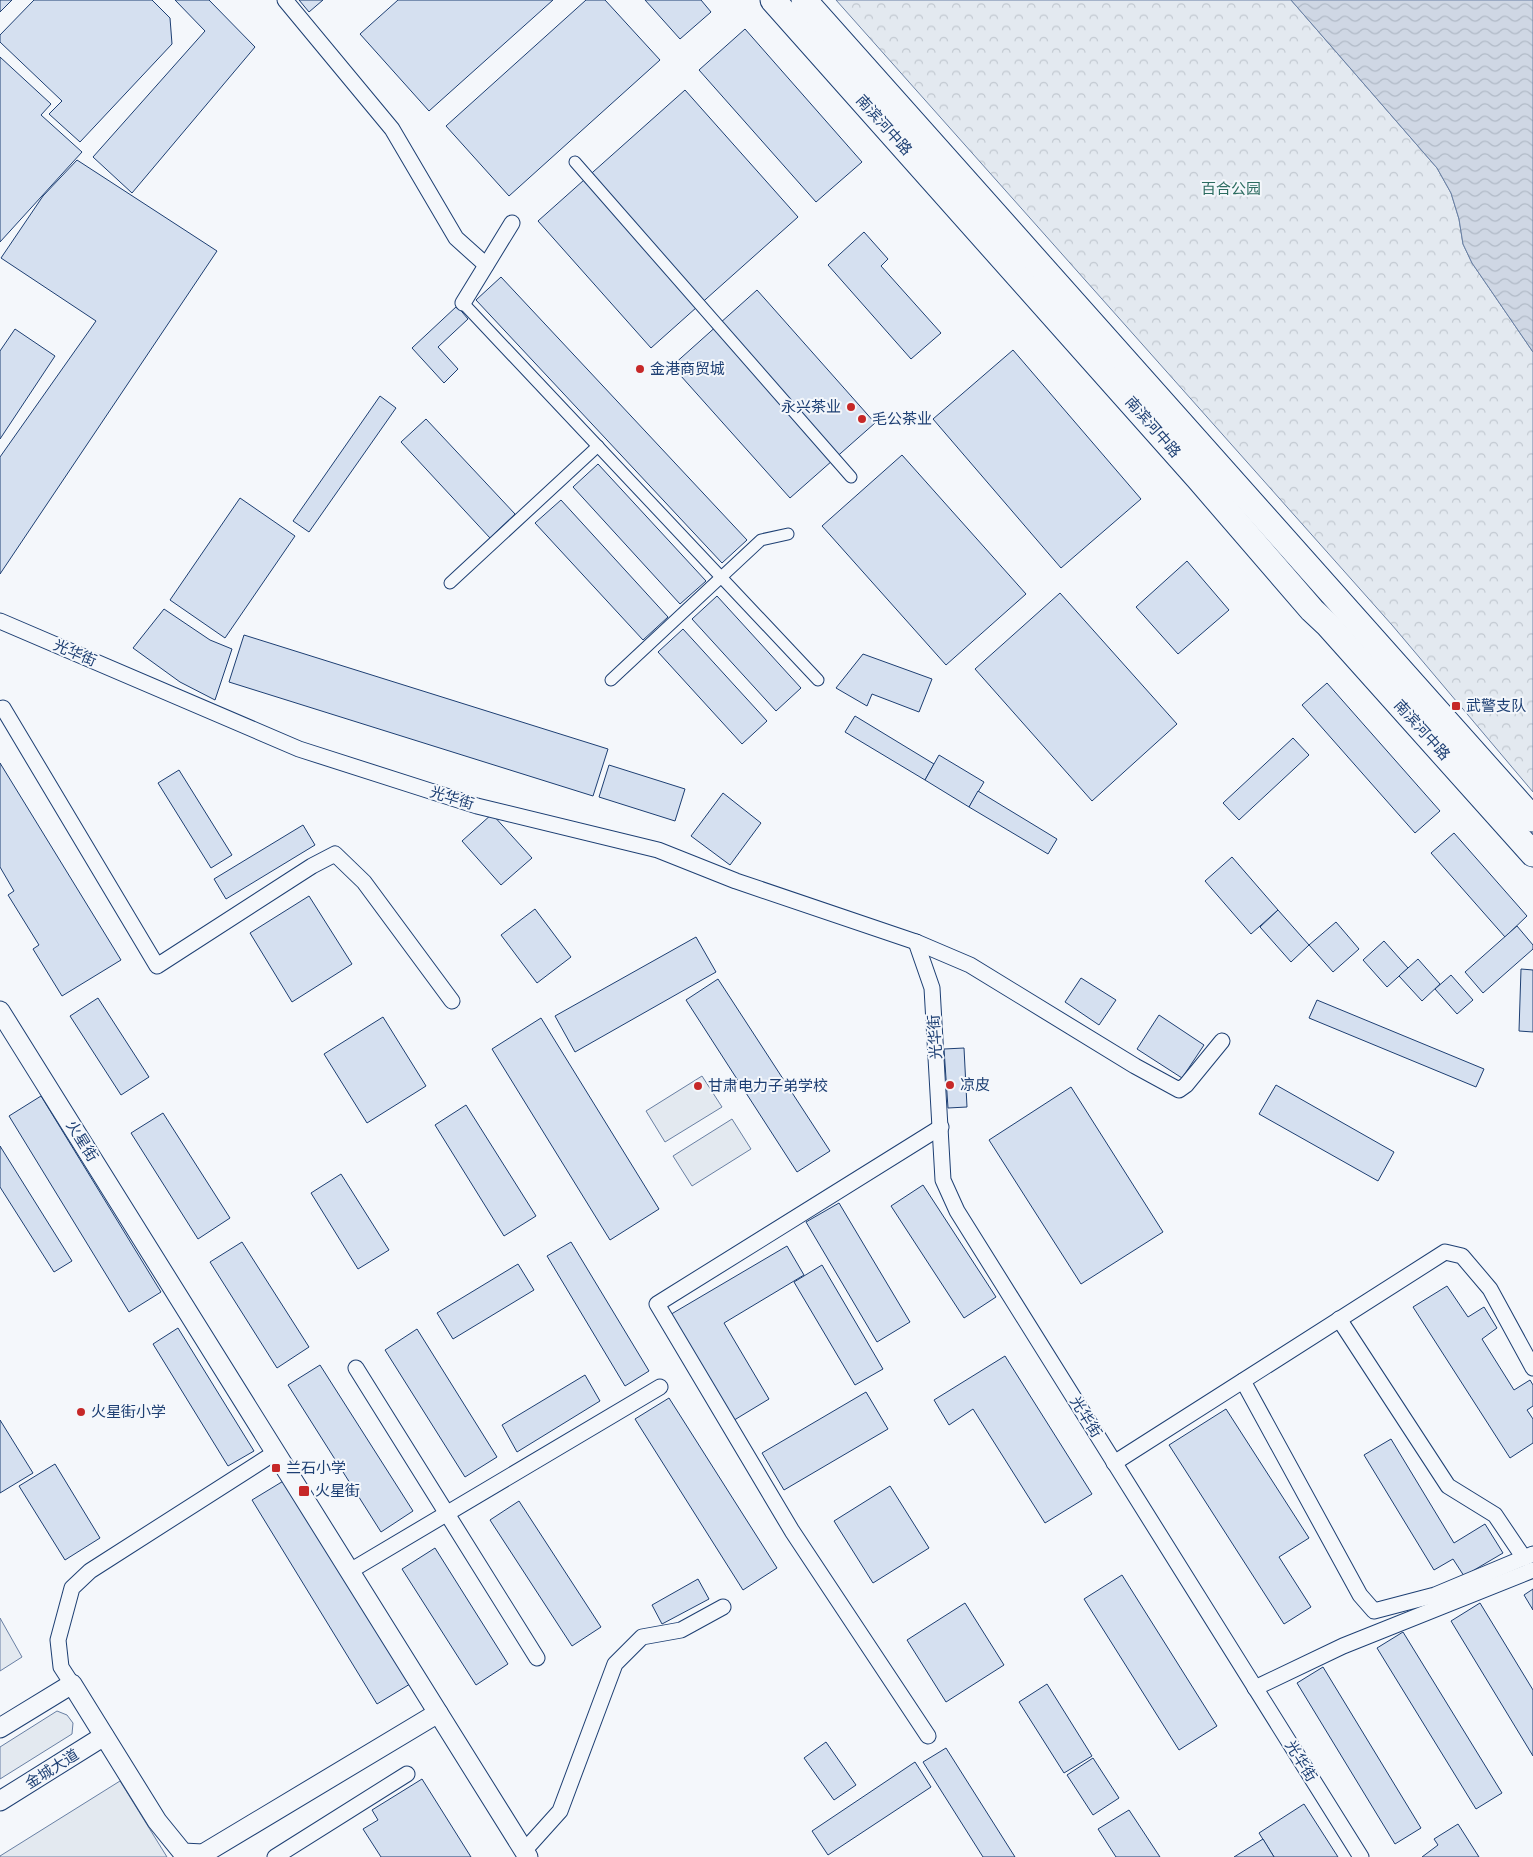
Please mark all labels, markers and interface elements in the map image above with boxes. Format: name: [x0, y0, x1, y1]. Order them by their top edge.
street label: 南滨河中路: [852, 90, 917, 159]
park label: 百合公园: [1201, 179, 1261, 198]
place label: 金港商贸城: [650, 359, 725, 378]
marker: 金港商贸城: [634, 363, 646, 375]
street label: 南滨河中路: [1122, 392, 1185, 461]
place label: 永兴茶业: [781, 397, 841, 416]
marker: 永兴茶业: [845, 401, 857, 413]
place label: 毛公茶业: [872, 409, 932, 428]
marker: 毛公茶业: [856, 413, 868, 425]
street label: 光华街: [51, 635, 100, 670]
street label: 南滨河中路: [1390, 695, 1455, 764]
place label: 武警支队: [1466, 696, 1526, 715]
marker: 武警支队: [1450, 700, 1462, 712]
street label: 光华街: [428, 782, 476, 813]
street label: 光华街: [923, 1014, 946, 1060]
place label: 凉皮: [960, 1075, 990, 1094]
place label: 甘肃电力子弟学校: [708, 1076, 828, 1095]
marker: 凉皮: [944, 1079, 956, 1091]
marker: 甘肃电力子弟学校: [692, 1080, 704, 1092]
street label: 火星街: [62, 1117, 102, 1165]
street label: 光华街: [1066, 1393, 1106, 1441]
place label: 火星街小学: [91, 1402, 166, 1421]
marker: 火星街小学: [75, 1406, 87, 1418]
place label: 兰石小学: [286, 1458, 346, 1477]
marker: 兰石小学: [270, 1462, 282, 1474]
place label: 火星街: [315, 1481, 360, 1500]
marker: 火星街: [297, 1484, 311, 1498]
street label: 光华街: [1281, 1737, 1321, 1785]
street label: 金城大道: [21, 1745, 82, 1793]

